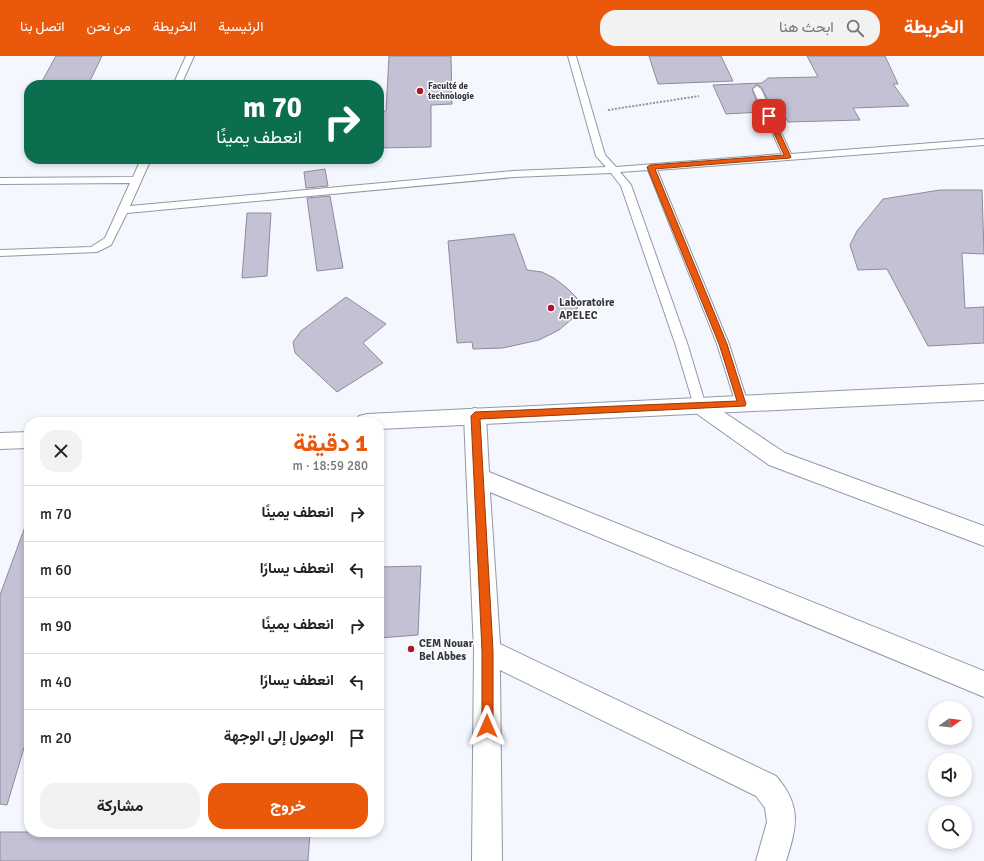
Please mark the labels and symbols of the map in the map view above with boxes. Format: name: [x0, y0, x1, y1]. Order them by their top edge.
place label: Faculté de technologie: [427, 81, 474, 102]
marker: Faculté de technologie: [415, 86, 425, 96]
pin: [752, 99, 786, 133]
place label: Laboratoire APELEC: [559, 296, 615, 322]
marker: Laboratoire APELEC: [546, 303, 556, 313]
place label: CEM Nouar Bel Abbes: [419, 637, 474, 663]
marker: CEM Nouar Bel Abbes: [406, 644, 416, 654]
north arrow: [928, 701, 972, 745]
position arrow: [466, 705, 508, 747]

